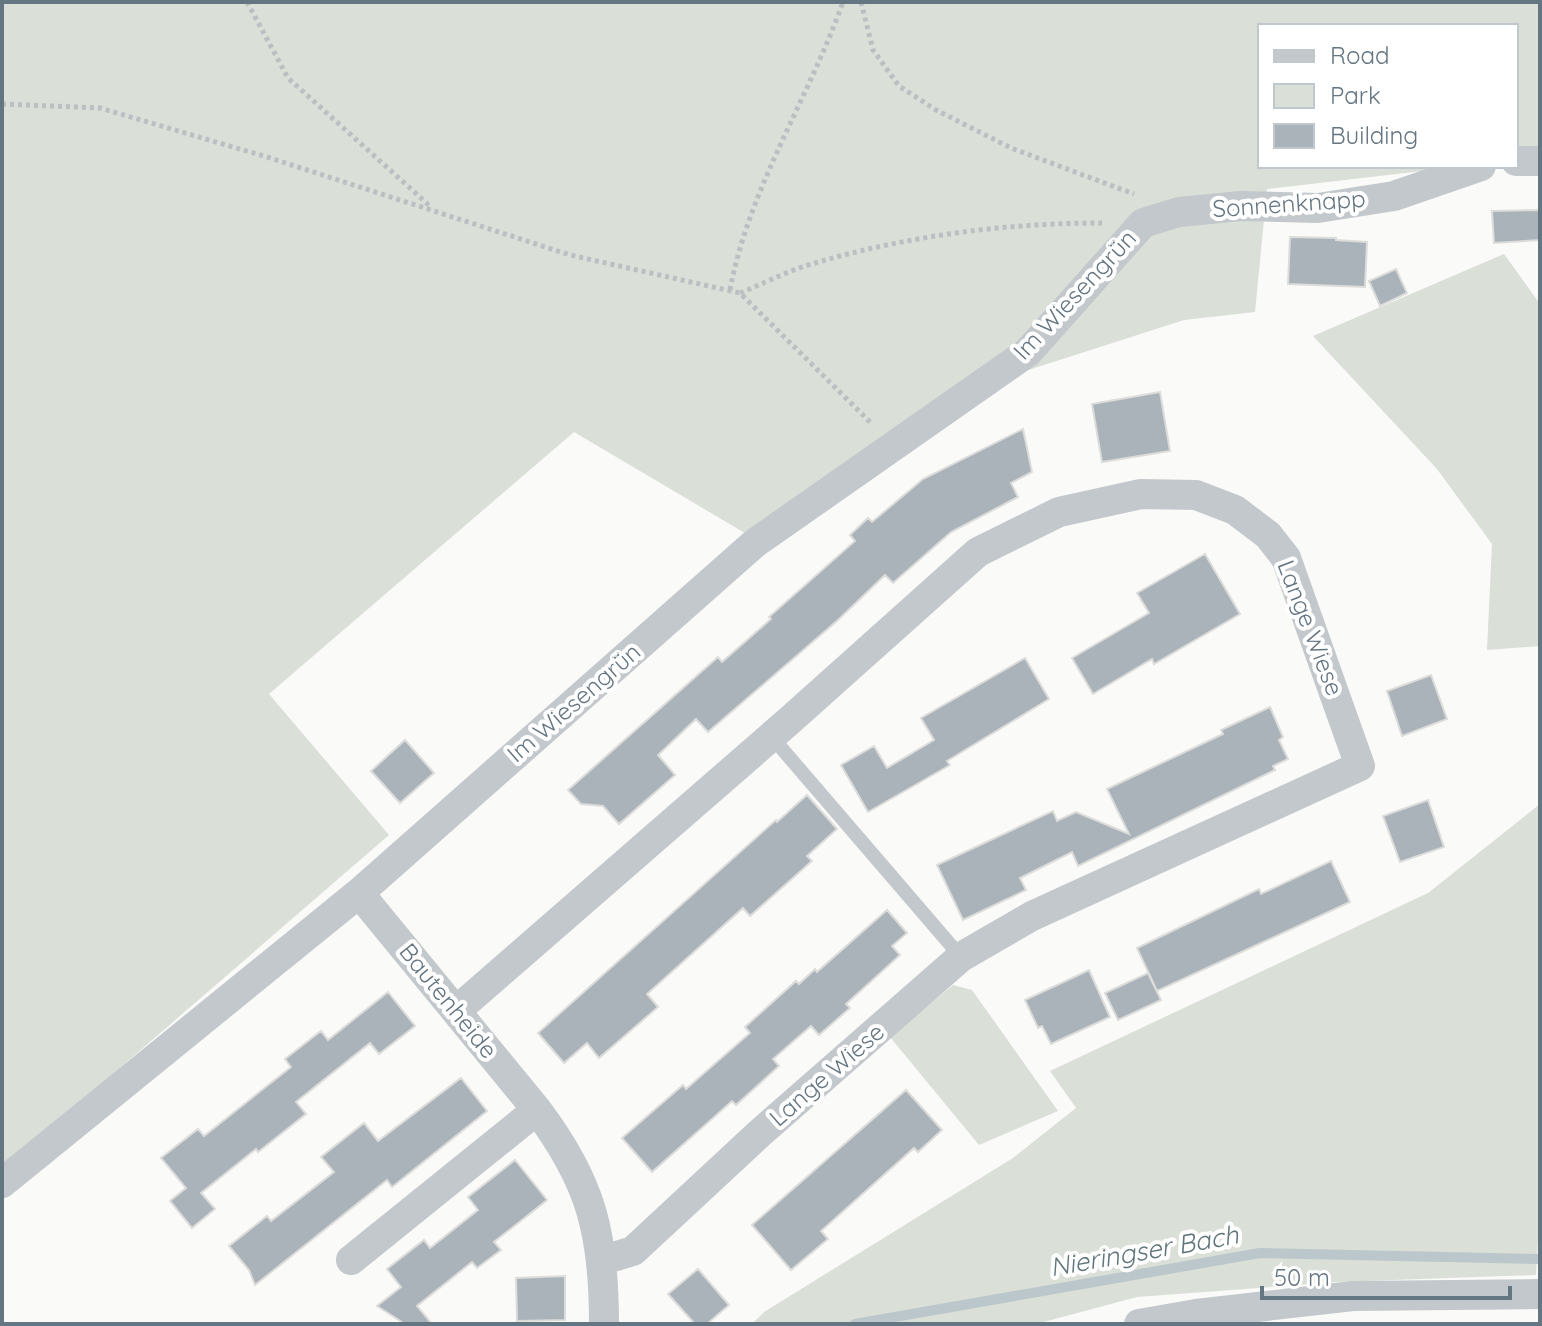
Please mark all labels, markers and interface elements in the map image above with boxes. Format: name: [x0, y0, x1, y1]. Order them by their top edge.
legend: [1258, 24, 1518, 168]
text: Road: [1330, 40, 1390, 70]
text: Park: [1330, 80, 1381, 110]
text: Building: [1330, 120, 1418, 150]
street label: Sonnenknapp: [1211, 183, 1367, 223]
street label: Im Wiesengrün: [1006, 223, 1142, 366]
street label: Lange Wiese: [1271, 556, 1350, 700]
street label: Im Wiesengrün: [501, 636, 646, 768]
street label: Bautenheide: [393, 937, 504, 1064]
street label: Lange Wiese: [763, 1016, 890, 1132]
water label: Nieringser Bach: [1047, 1217, 1242, 1283]
scale bar: [1262, 1250, 1510, 1300]
text: 50 m: [1274, 1262, 1330, 1292]

